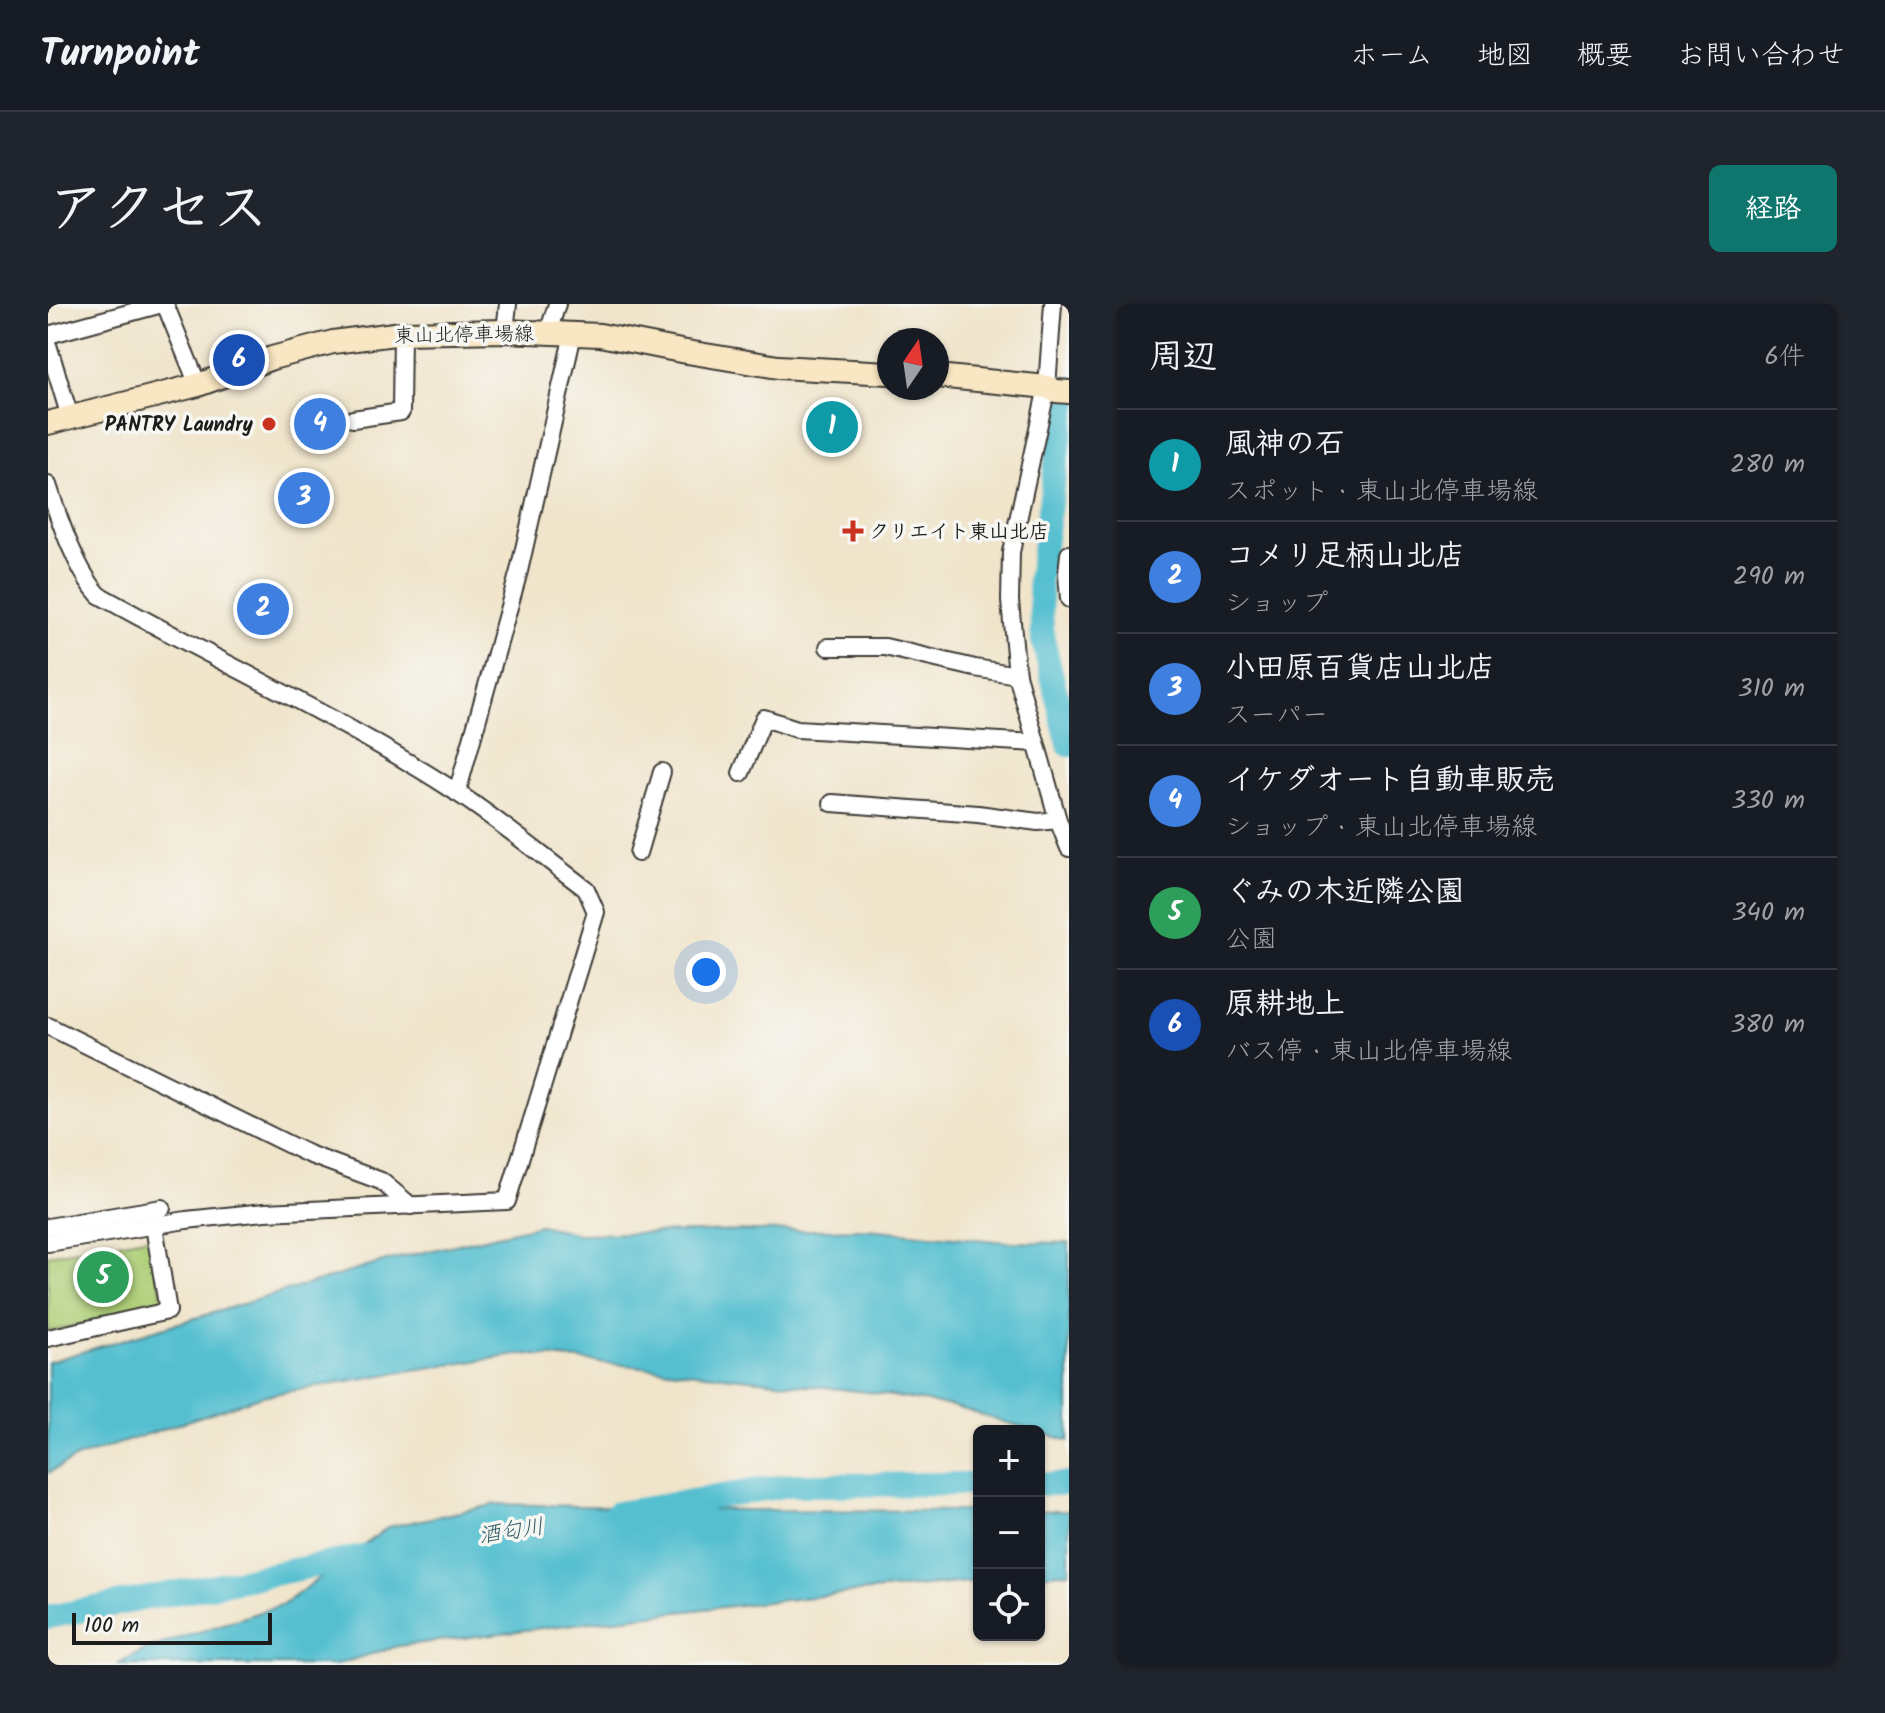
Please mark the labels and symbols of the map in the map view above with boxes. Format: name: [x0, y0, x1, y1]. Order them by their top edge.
street label: 東山北停車場線: [394, 319, 534, 353]
north arrow: [877, 328, 949, 400]
pin: 6: [213, 330, 265, 390]
pin: 4: [294, 394, 346, 454]
pin: 1: [806, 397, 858, 457]
place label: PANTRY Laundry: [105, 410, 254, 442]
marker: PANTRY Laundry: [260, 415, 278, 433]
pin: 3: [278, 468, 330, 528]
place label: クリエイト東山北店: [869, 517, 1049, 549]
marker: クリエイト東山北店: [844, 522, 862, 540]
pin: 2: [237, 579, 289, 639]
your location: [686, 952, 726, 992]
pin: 5: [77, 1247, 129, 1307]
water label: 酒匂川: [476, 1510, 547, 1555]
scale bar: [72, 1609, 272, 1645]

